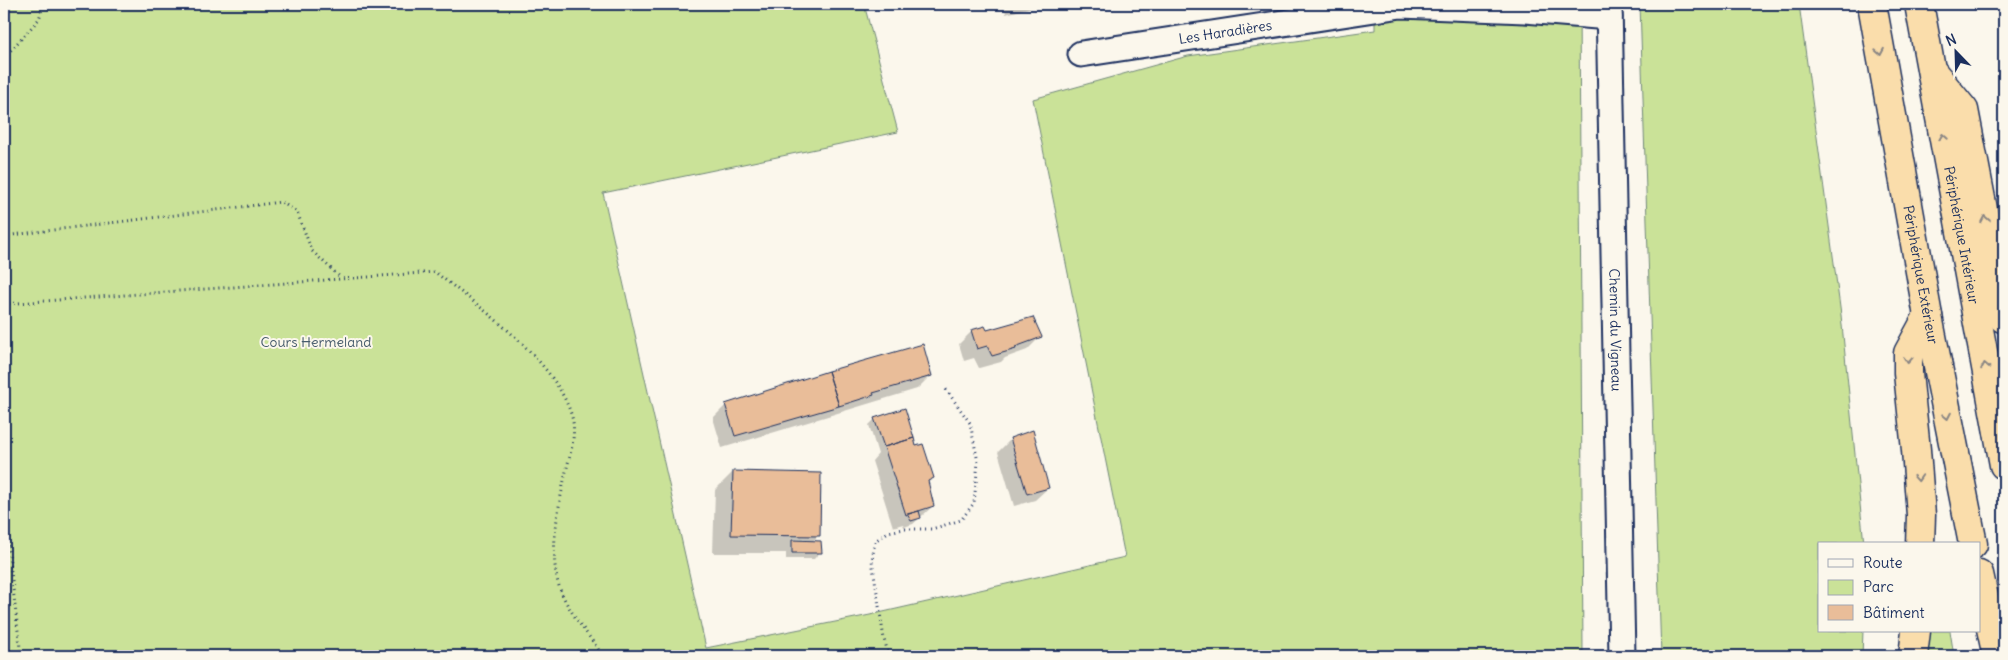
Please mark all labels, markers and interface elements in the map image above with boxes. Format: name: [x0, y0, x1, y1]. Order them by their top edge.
street label: Les Haradières: [1177, 16, 1273, 48]
north arrow: [1930, 28, 1980, 78]
text: N: [1943, 30, 1959, 50]
one-way arrow: [1875, 47, 1885, 56]
one-way arrow: [1939, 133, 1949, 142]
street label: Périphérique Intérieur: [1940, 165, 1983, 306]
street label: Périphérique Extérieur: [1899, 204, 1942, 346]
one-way arrow: [1981, 215, 1991, 224]
street label: Chemin du Vigneau: [1605, 268, 1626, 392]
park label: Cours Hermeland: [260, 333, 372, 351]
one-way arrow: [1903, 357, 1914, 365]
one-way arrow: [1981, 361, 1991, 370]
one-way arrow: [1942, 411, 1952, 420]
one-way arrow: [1912, 474, 1923, 482]
legend: [1818, 542, 1980, 632]
text: Route: [1863, 553, 1903, 572]
text: Parc: [1863, 577, 1894, 596]
text: Bâtiment: [1863, 603, 1925, 622]

